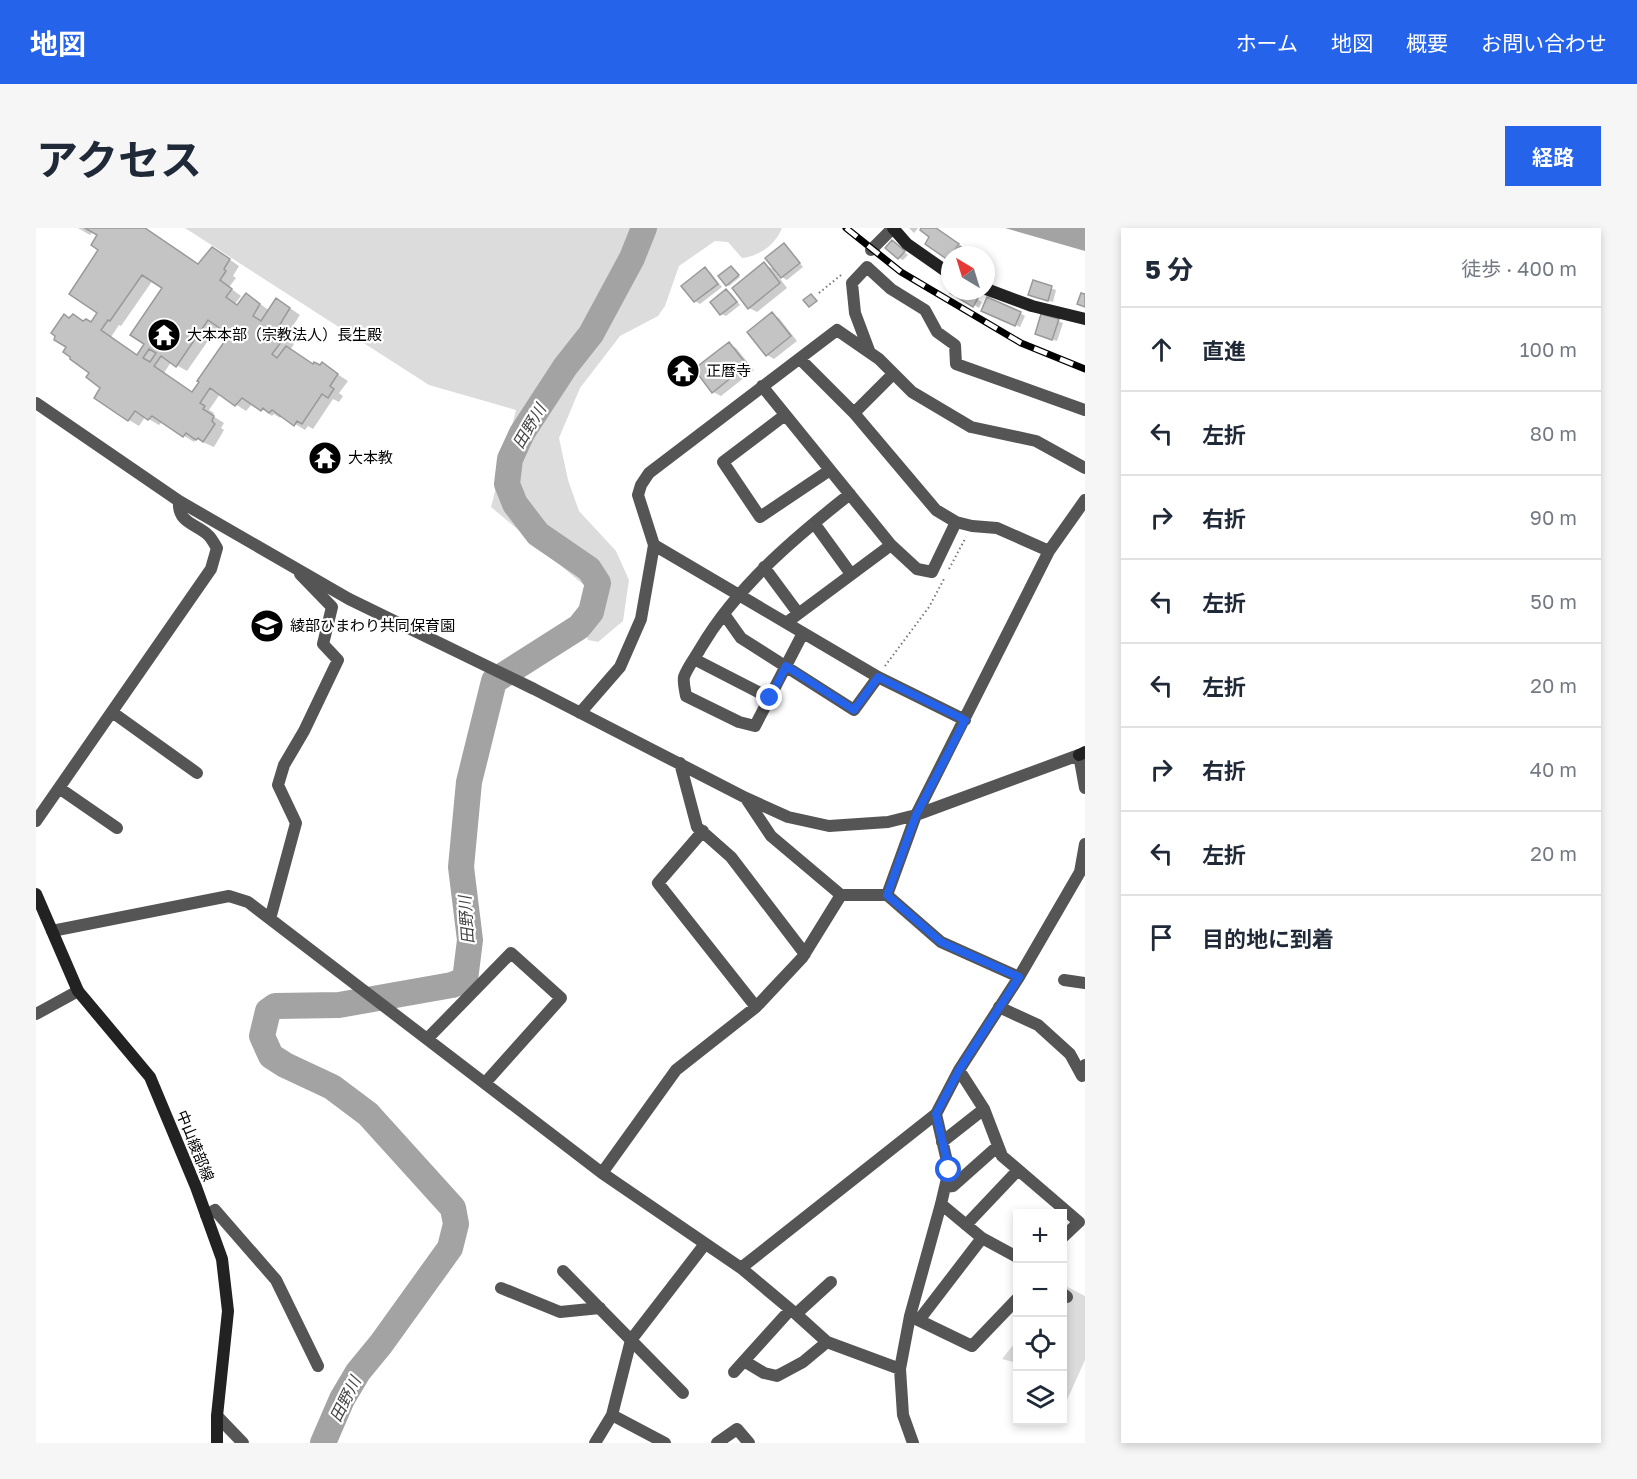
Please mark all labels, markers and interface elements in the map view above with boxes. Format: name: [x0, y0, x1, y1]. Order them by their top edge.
text: 地図: [30, 27, 86, 60]
text: ホーム: [1236, 30, 1298, 56]
text: 地図: [1331, 30, 1373, 56]
text: 概要: [1406, 30, 1448, 56]
text: お問い合わせ: [1481, 30, 1607, 56]
button: 経路: [1505, 126, 1601, 186]
text: アクセス: [36, 134, 202, 184]
north arrow: [941, 246, 995, 300]
text: 5 分: [1145, 254, 1193, 285]
text: 徒歩 · 400 m: [1461, 256, 1577, 280]
temple icon: 大本本部（宗教法人）長生殿: [146, 317, 182, 353]
place label: 大本本部（宗教法人）長生殿: [187, 325, 382, 343]
icon: ahead: [1145, 333, 1178, 366]
text: 直進: [1202, 337, 1246, 364]
text: 100 m: [1520, 337, 1577, 361]
temple icon: 正暦寺: [665, 353, 701, 389]
place label: 正暦寺: [706, 361, 751, 379]
water label: 田野川: [508, 399, 551, 452]
icon: left: [1145, 417, 1178, 450]
text: 左折: [1202, 421, 1246, 448]
text: 80 m: [1530, 421, 1577, 445]
temple icon: 大本教: [307, 440, 343, 476]
place label: 大本教: [348, 448, 393, 466]
icon: right: [1145, 501, 1178, 534]
text: 右折: [1202, 505, 1246, 532]
text: 90 m: [1530, 505, 1577, 529]
icon: left: [1145, 585, 1178, 618]
text: 左折: [1202, 589, 1246, 616]
text: 50 m: [1530, 589, 1577, 613]
school or university icon: 綾部ひまわり共同保育園: [249, 608, 285, 644]
place label: 綾部ひまわり共同保育園: [290, 616, 455, 634]
icon: left: [1145, 669, 1178, 702]
text: 左折: [1202, 673, 1246, 700]
text: 20 m: [1530, 673, 1577, 697]
route end: [756, 684, 782, 710]
icon: right: [1145, 753, 1178, 786]
text: 右折: [1202, 757, 1246, 784]
text: 40 m: [1530, 757, 1577, 781]
icon: left: [1145, 837, 1178, 870]
text: 左折: [1202, 841, 1246, 868]
text: 20 m: [1530, 841, 1577, 865]
water label: 田野川: [454, 893, 478, 945]
icon: arrive: [1145, 921, 1178, 954]
text: 目的地に到着: [1202, 925, 1334, 952]
street label: 中山綾部線: [174, 1107, 218, 1184]
route start: [935, 1156, 961, 1182]
map controls: [1013, 1209, 1067, 1425]
button: +: [1013, 1209, 1067, 1263]
button: −: [1013, 1263, 1067, 1317]
button: locate: [1013, 1317, 1067, 1371]
water label: 田野川: [325, 1371, 366, 1425]
button: layers: [1013, 1371, 1067, 1425]

